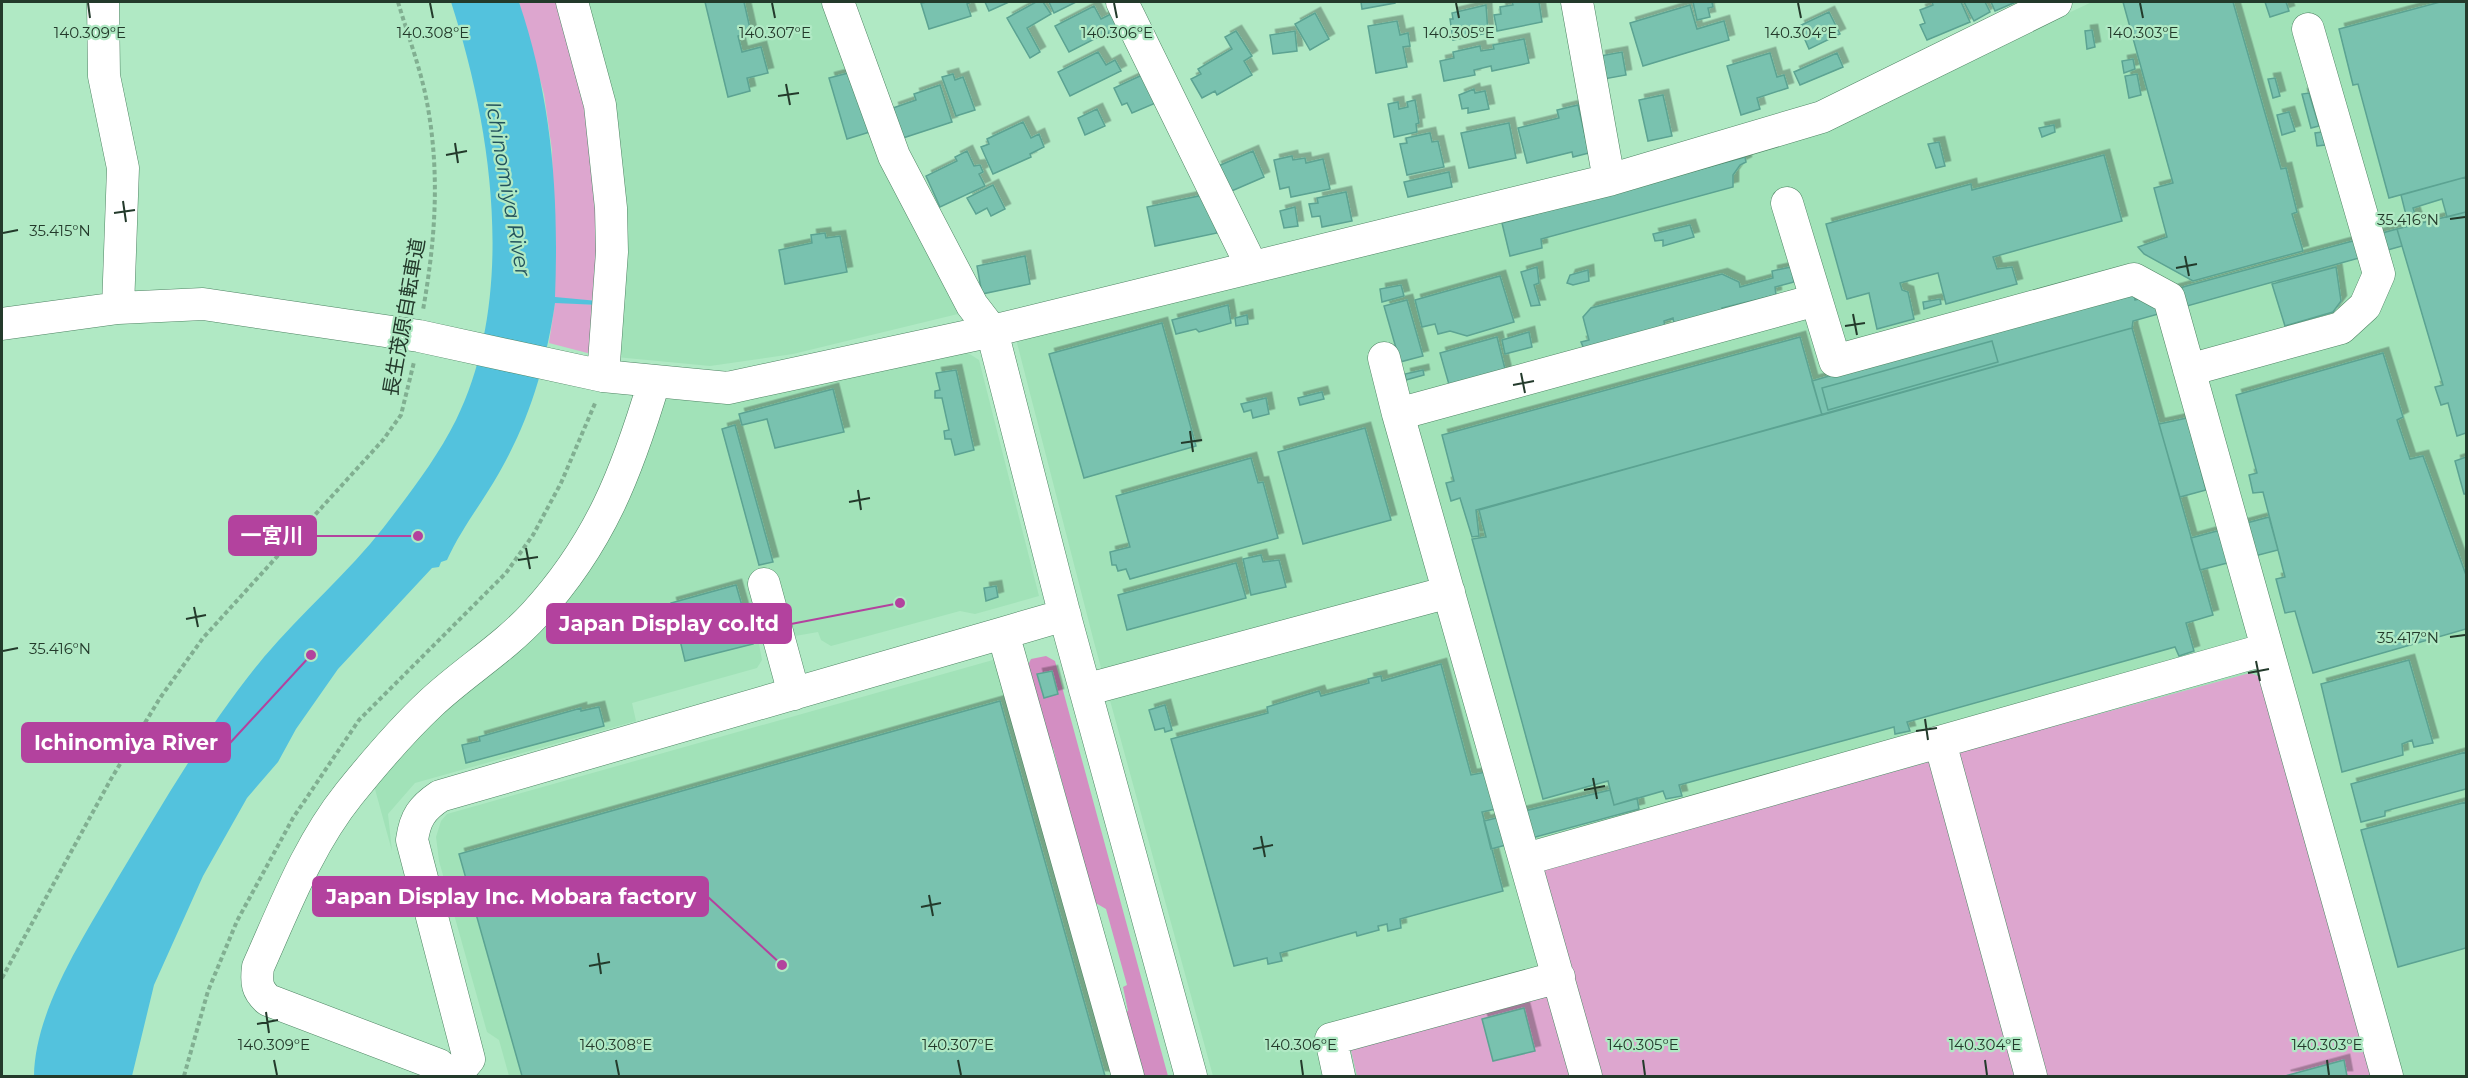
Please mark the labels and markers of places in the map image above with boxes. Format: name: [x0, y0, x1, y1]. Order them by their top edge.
callout: 一宮川: [229, 516, 316, 555]
callout: Japan Display co.ltd: [547, 604, 791, 643]
callout: Ichinomiya River: [22, 723, 230, 762]
callout: Japan Display Inc. Mobara factory: [313, 877, 708, 916]

